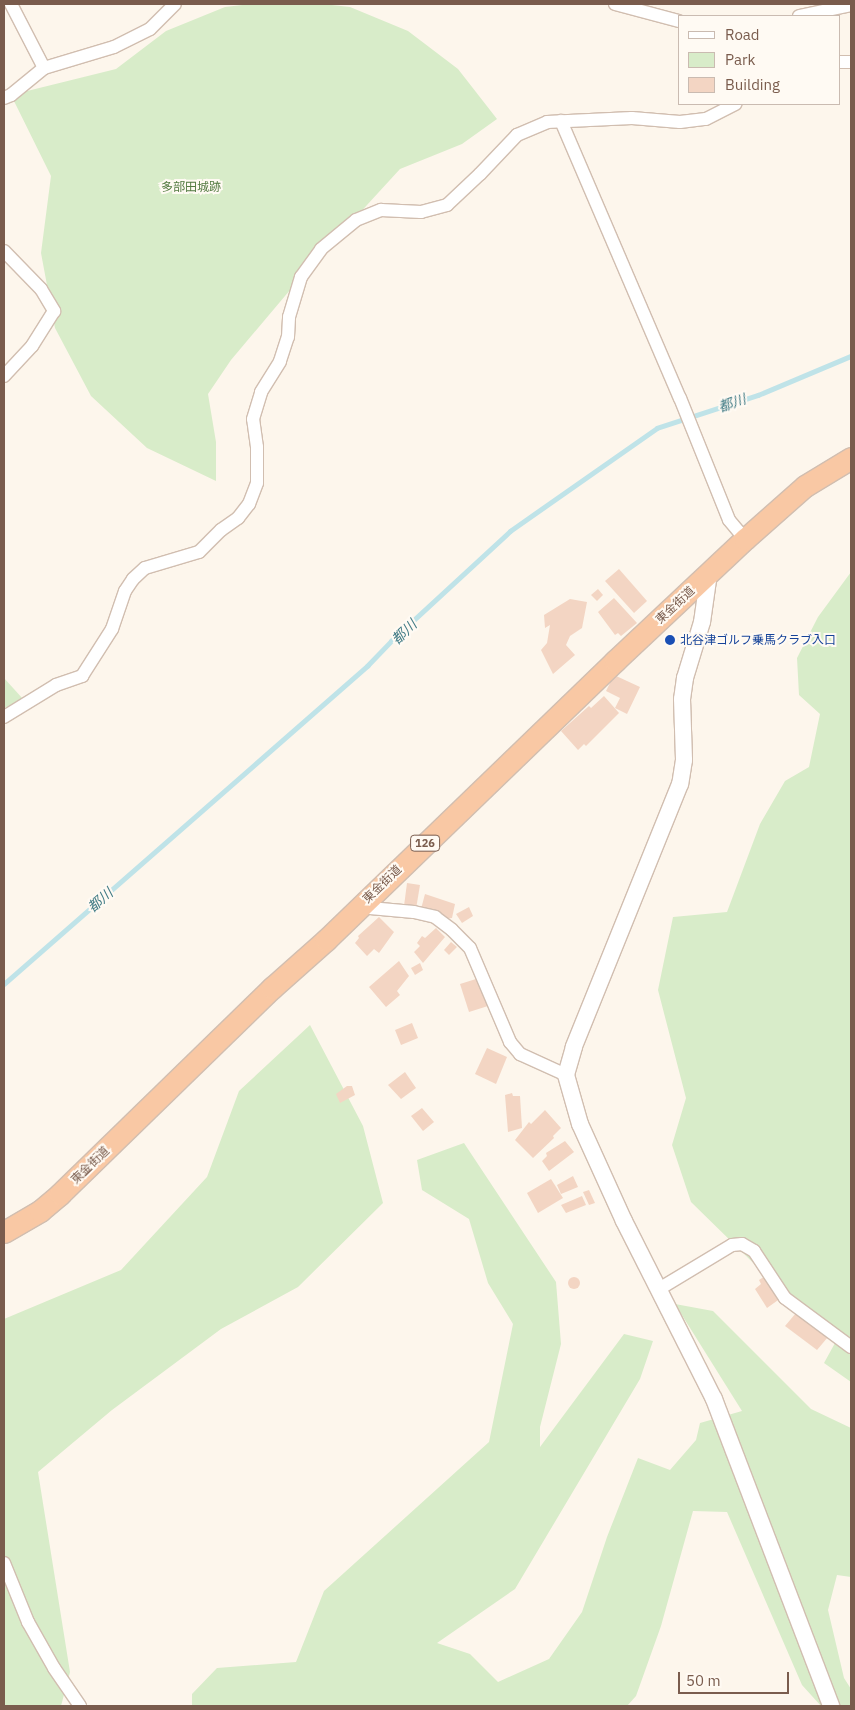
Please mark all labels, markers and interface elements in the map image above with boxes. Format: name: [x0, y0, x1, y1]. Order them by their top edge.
legend: [678, 15, 840, 105]
text: Road: [725, 25, 760, 44]
text: Park: [725, 50, 755, 69]
text: Building: [725, 75, 780, 94]
park label: 多部田城跡: [161, 180, 221, 194]
water label: 都川: [716, 390, 748, 416]
street label: 東金街道: [653, 583, 697, 627]
water label: 都川: [388, 616, 420, 648]
place label: 北谷津ゴルフ乗馬クラブ入口: [680, 633, 836, 647]
marker: 北谷津ゴルフ乗馬クラブ入口: [664, 634, 676, 646]
road number: 126: [410, 834, 440, 851]
street label: 東金街道: [360, 862, 404, 906]
water label: 都川: [84, 884, 116, 916]
street label: 東金街道: [68, 1143, 112, 1187]
scale bar: [680, 1662, 791, 1694]
text: 50 m: [686, 1671, 721, 1690]

